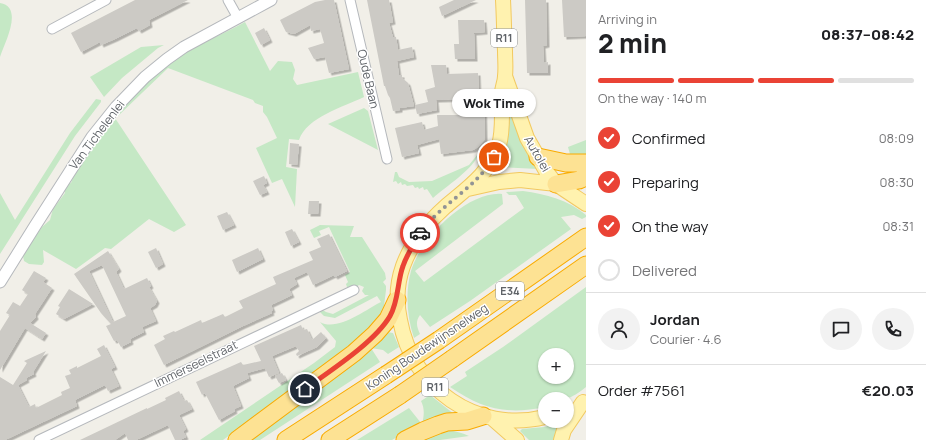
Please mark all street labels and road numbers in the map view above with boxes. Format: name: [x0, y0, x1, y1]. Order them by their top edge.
road number: R11: [491, 29, 517, 47]
street label: Oude Baan: [353, 48, 384, 110]
street label: Van Tichelenlei: [65, 96, 128, 173]
street label: Autolei: [520, 133, 555, 175]
road number: E34: [496, 282, 524, 300]
street label: Koning Boudewijnsnelweg: [362, 299, 491, 394]
street label: Immerseelstraat: [151, 336, 240, 391]
road number: R11: [422, 378, 448, 396]

